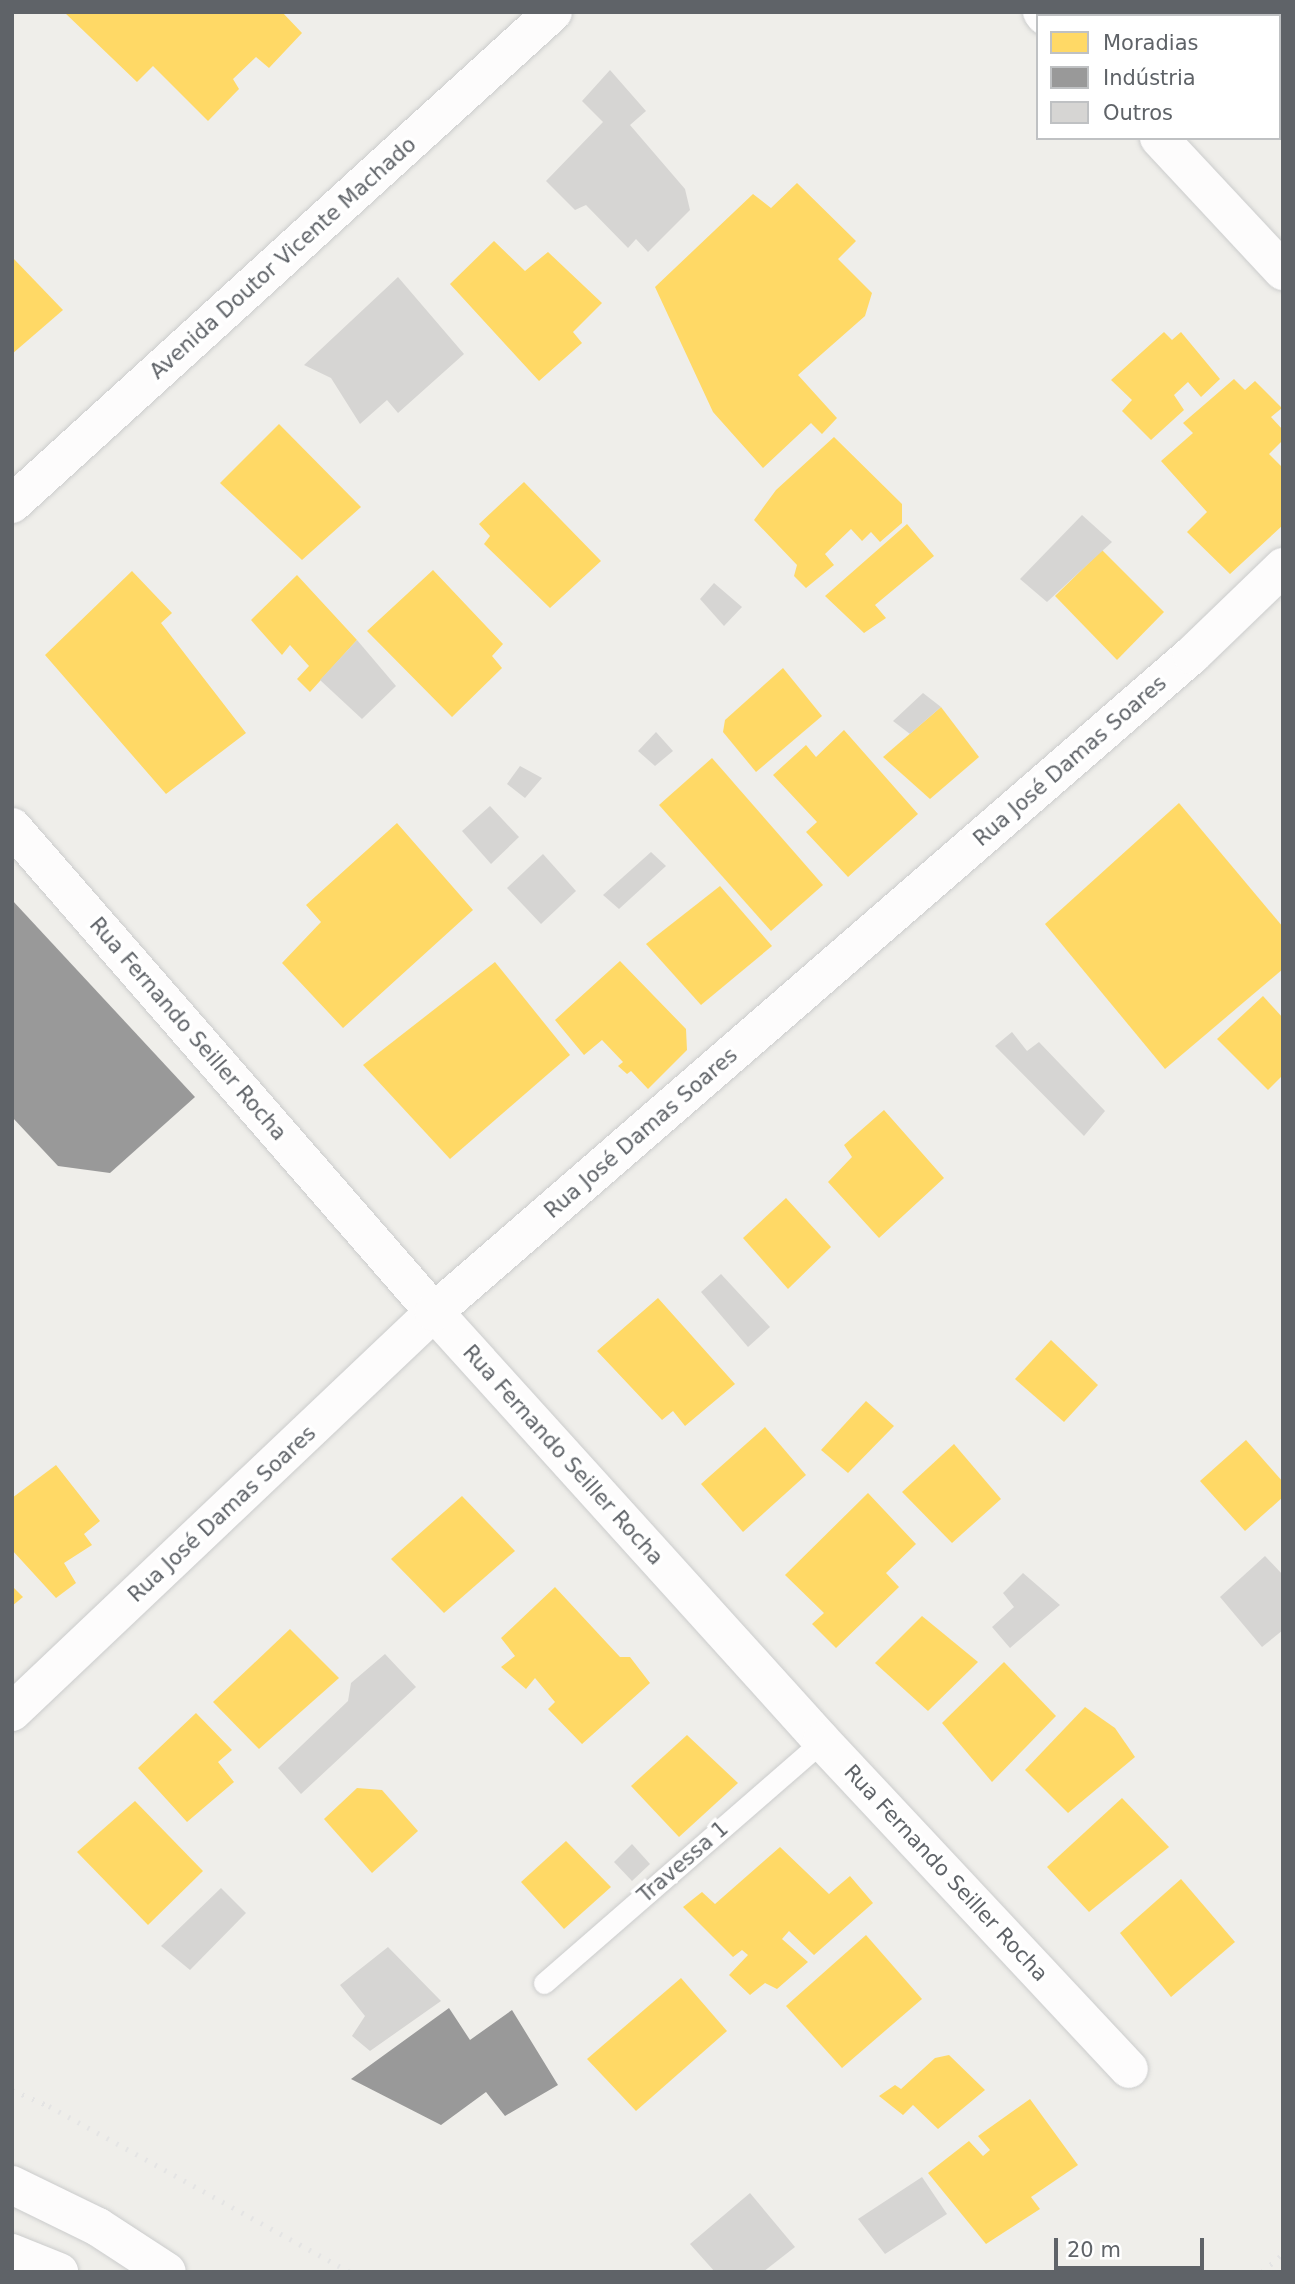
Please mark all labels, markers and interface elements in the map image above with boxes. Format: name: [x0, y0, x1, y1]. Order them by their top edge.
legend: [1036, 14, 1281, 140]
text: Moradias: [1103, 31, 1198, 55]
text: Indústria: [1103, 66, 1196, 90]
text: Outros: [1103, 101, 1173, 125]
street label: Avenida Doutor Vicente Machado: [145, 132, 421, 384]
street label: Rua José Damas Soares: [968, 670, 1172, 852]
street label: Rua Fernando Seiller Rocha: [84, 912, 292, 1146]
street label: Rua José Damas Soares: [539, 1042, 743, 1224]
street label: Rua Fernando Seiller Rocha: [458, 1340, 668, 1570]
street label: Rua José Damas Soares: [123, 1421, 321, 1607]
street label: Rua Fernando Seiller Rocha: [839, 1759, 1053, 1987]
street label: Travessa 1: [633, 1816, 733, 1908]
scale bar: [1057, 2224, 1208, 2268]
text: 20 m: [1067, 2238, 1121, 2262]

